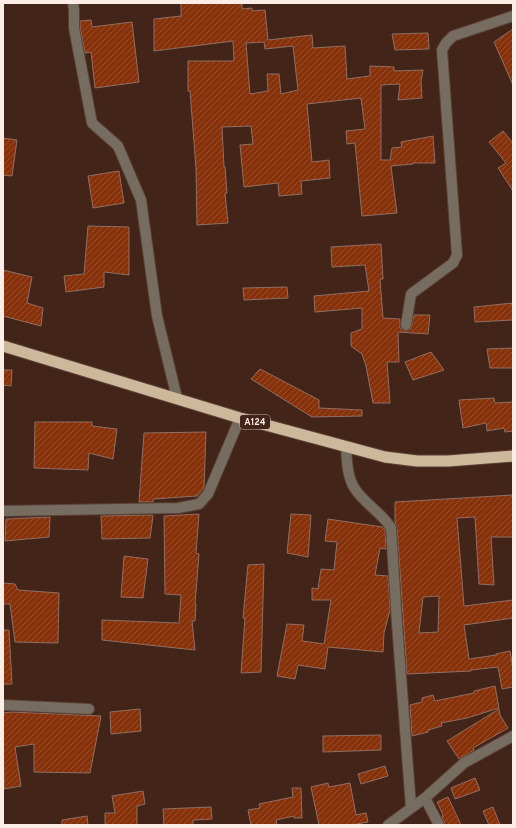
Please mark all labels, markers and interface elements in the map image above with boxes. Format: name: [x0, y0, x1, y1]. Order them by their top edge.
road number: A124: [240, 415, 270, 429]

